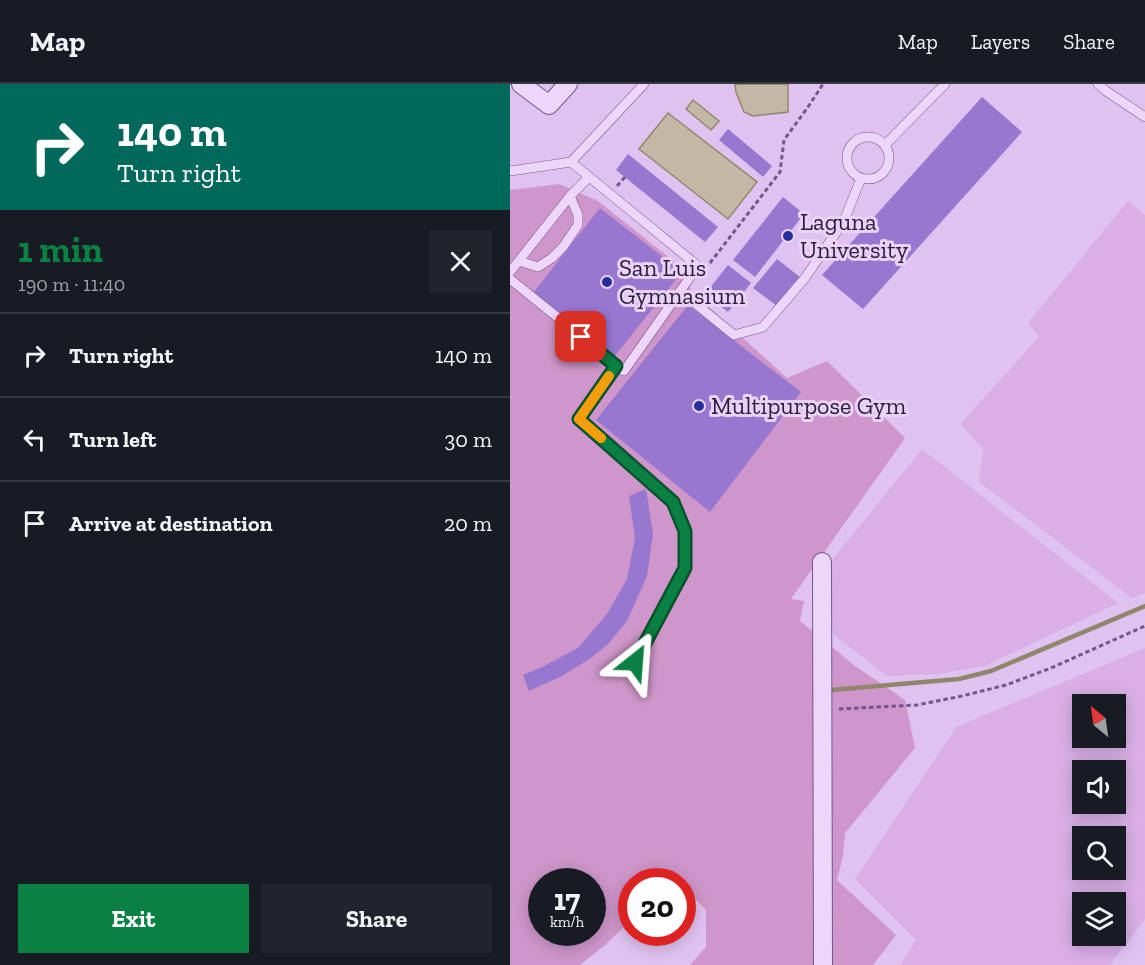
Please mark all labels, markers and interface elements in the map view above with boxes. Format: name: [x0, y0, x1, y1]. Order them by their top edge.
text: Map: [30, 25, 85, 58]
text: Map: [898, 29, 938, 54]
text: Layers: [971, 29, 1030, 54]
text: Share: [1063, 29, 1115, 54]
text: 140 m: [117, 106, 227, 157]
icon: right: [18, 108, 96, 186]
text: Turn right: [117, 157, 241, 189]
place label: Laguna University: [800, 207, 909, 264]
text: 1 min: [18, 228, 103, 271]
marker: Laguna University: [781, 229, 795, 243]
button: close: [429, 230, 492, 293]
place label: San Luis Gymnasium: [619, 253, 746, 310]
text: 190 m · 11:40: [18, 272, 125, 296]
marker: San Luis Gymnasium: [600, 275, 614, 289]
pin: [555, 311, 606, 362]
icon: arrive: [564, 320, 597, 353]
icon: right: [18, 339, 51, 372]
text: Turn right: [69, 342, 173, 369]
text: 140 m: [435, 342, 492, 369]
place label: Multipurpose Gym: [711, 391, 907, 420]
marker: Multipurpose Gym: [692, 399, 706, 413]
icon: left: [18, 423, 51, 456]
text: Turn left: [69, 426, 156, 453]
text: 30 m: [445, 426, 492, 453]
icon: arrive: [18, 507, 51, 540]
text: Arrive at destination: [69, 510, 272, 537]
text: 20 m: [444, 510, 492, 537]
position arrow: [603, 630, 667, 694]
north arrow: [1072, 694, 1126, 748]
map controls: [1072, 694, 1126, 946]
button: sound: [1072, 760, 1126, 814]
button: search: [1072, 826, 1126, 880]
speed limit sign: 20: [618, 868, 696, 946]
text: 17: [554, 882, 580, 918]
button: Exit: [18, 884, 249, 953]
button: Share: [261, 884, 492, 953]
button: layers: [1072, 892, 1126, 946]
text: km/h: [550, 913, 584, 931]

